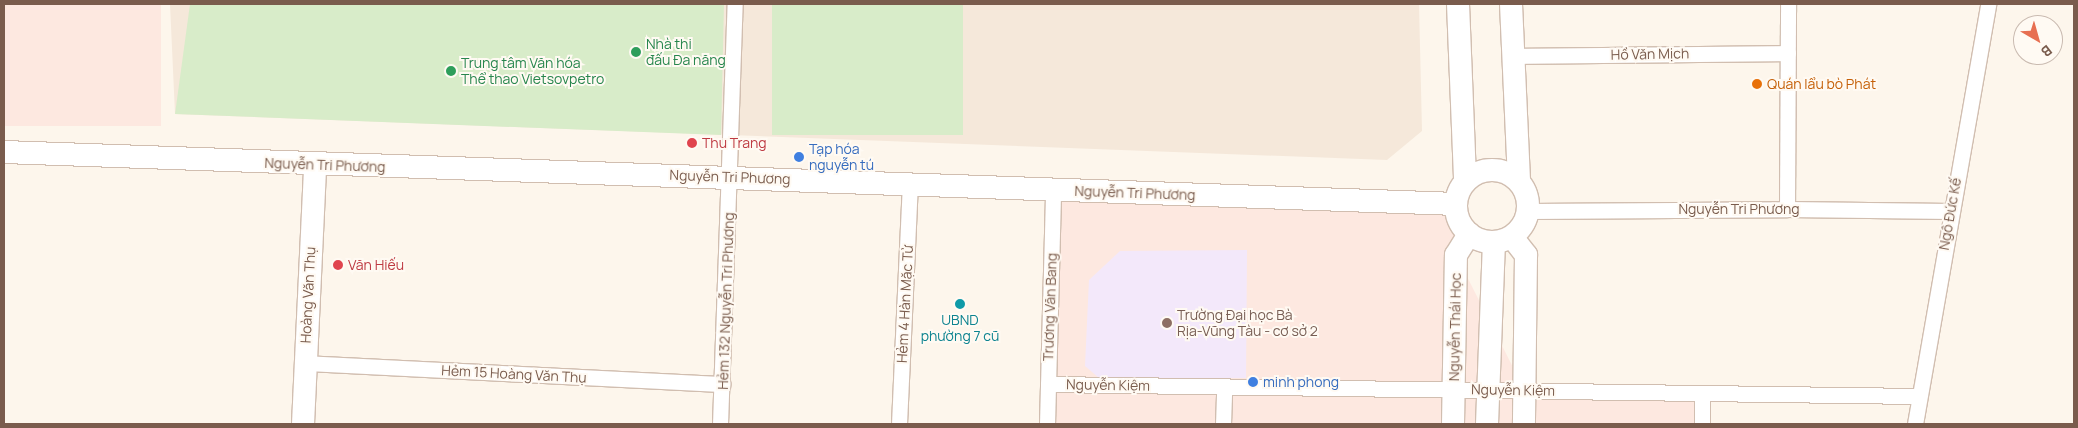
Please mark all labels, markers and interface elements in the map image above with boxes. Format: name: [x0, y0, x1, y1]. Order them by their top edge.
north arrow: [2013, 15, 2063, 65]
place label: Nhà thi đấu Đa năng: [646, 36, 726, 68]
text: B: [2038, 41, 2056, 62]
street label: Hồ Văn Mịch: [1611, 45, 1689, 63]
marker: Nhà thi đấu Đa năng: [630, 46, 642, 58]
place label: Trung tâm Văn hóa Thể thao Vietsovpetro: [461, 55, 604, 88]
marker: Trung tâm Văn hóa Thể thao Vietsovpetro: [445, 65, 457, 77]
place label: Quán lẩu bò Phát: [1767, 76, 1876, 92]
marker: Quán lẩu bò Phát: [1751, 78, 1763, 90]
place label: Thu Trang: [702, 135, 767, 151]
marker: Thu Trang: [686, 137, 698, 149]
place label: Tạp hóa nguyễn tú: [809, 141, 874, 174]
marker: Tạp hóa nguyễn tú: [793, 151, 805, 163]
street label: Nguyễn Tri Phương: [264, 154, 386, 176]
street label: Nguyễn Tri Phương: [669, 166, 791, 188]
street label: Ngô Đức Kế: [1935, 177, 1965, 251]
street label: Nguyễn Tri Phương: [1074, 182, 1196, 204]
street label: Nguyễn Tri Phương: [1678, 201, 1800, 217]
street label: Hẻm 132 Nguyễn Tri Phương: [715, 212, 737, 390]
street label: Hẻm 4 Hàn Mặc Tử: [894, 245, 916, 363]
street label: Hoàng Văn Thụ: [297, 246, 319, 344]
street label: Trương Văn Bang: [1040, 253, 1060, 361]
place label: Văn Hiếu: [348, 257, 404, 273]
marker: Văn Hiếu: [332, 259, 344, 271]
street label: Nguyễn Thái Học: [1446, 273, 1464, 381]
marker: UBND phường 7 cũ: [954, 298, 966, 310]
place label: Trường Đại học Bà Rịa-Vũng Tàu - cơ sở 2: [1177, 307, 1318, 340]
place label: UBND phường 7 cũ: [921, 312, 999, 344]
marker: Trường Đại học Bà Rịa-Vũng Tàu - cơ sở 2: [1161, 317, 1173, 329]
street label: Hẻm 15 Hoàng Văn Thụ: [441, 362, 587, 386]
place label: minh phong: [1263, 374, 1339, 390]
street label: Nguyễn Kiệm: [1066, 376, 1150, 394]
marker: minh phong: [1247, 376, 1259, 388]
street label: Nguyễn Kiệm: [1471, 381, 1555, 399]

